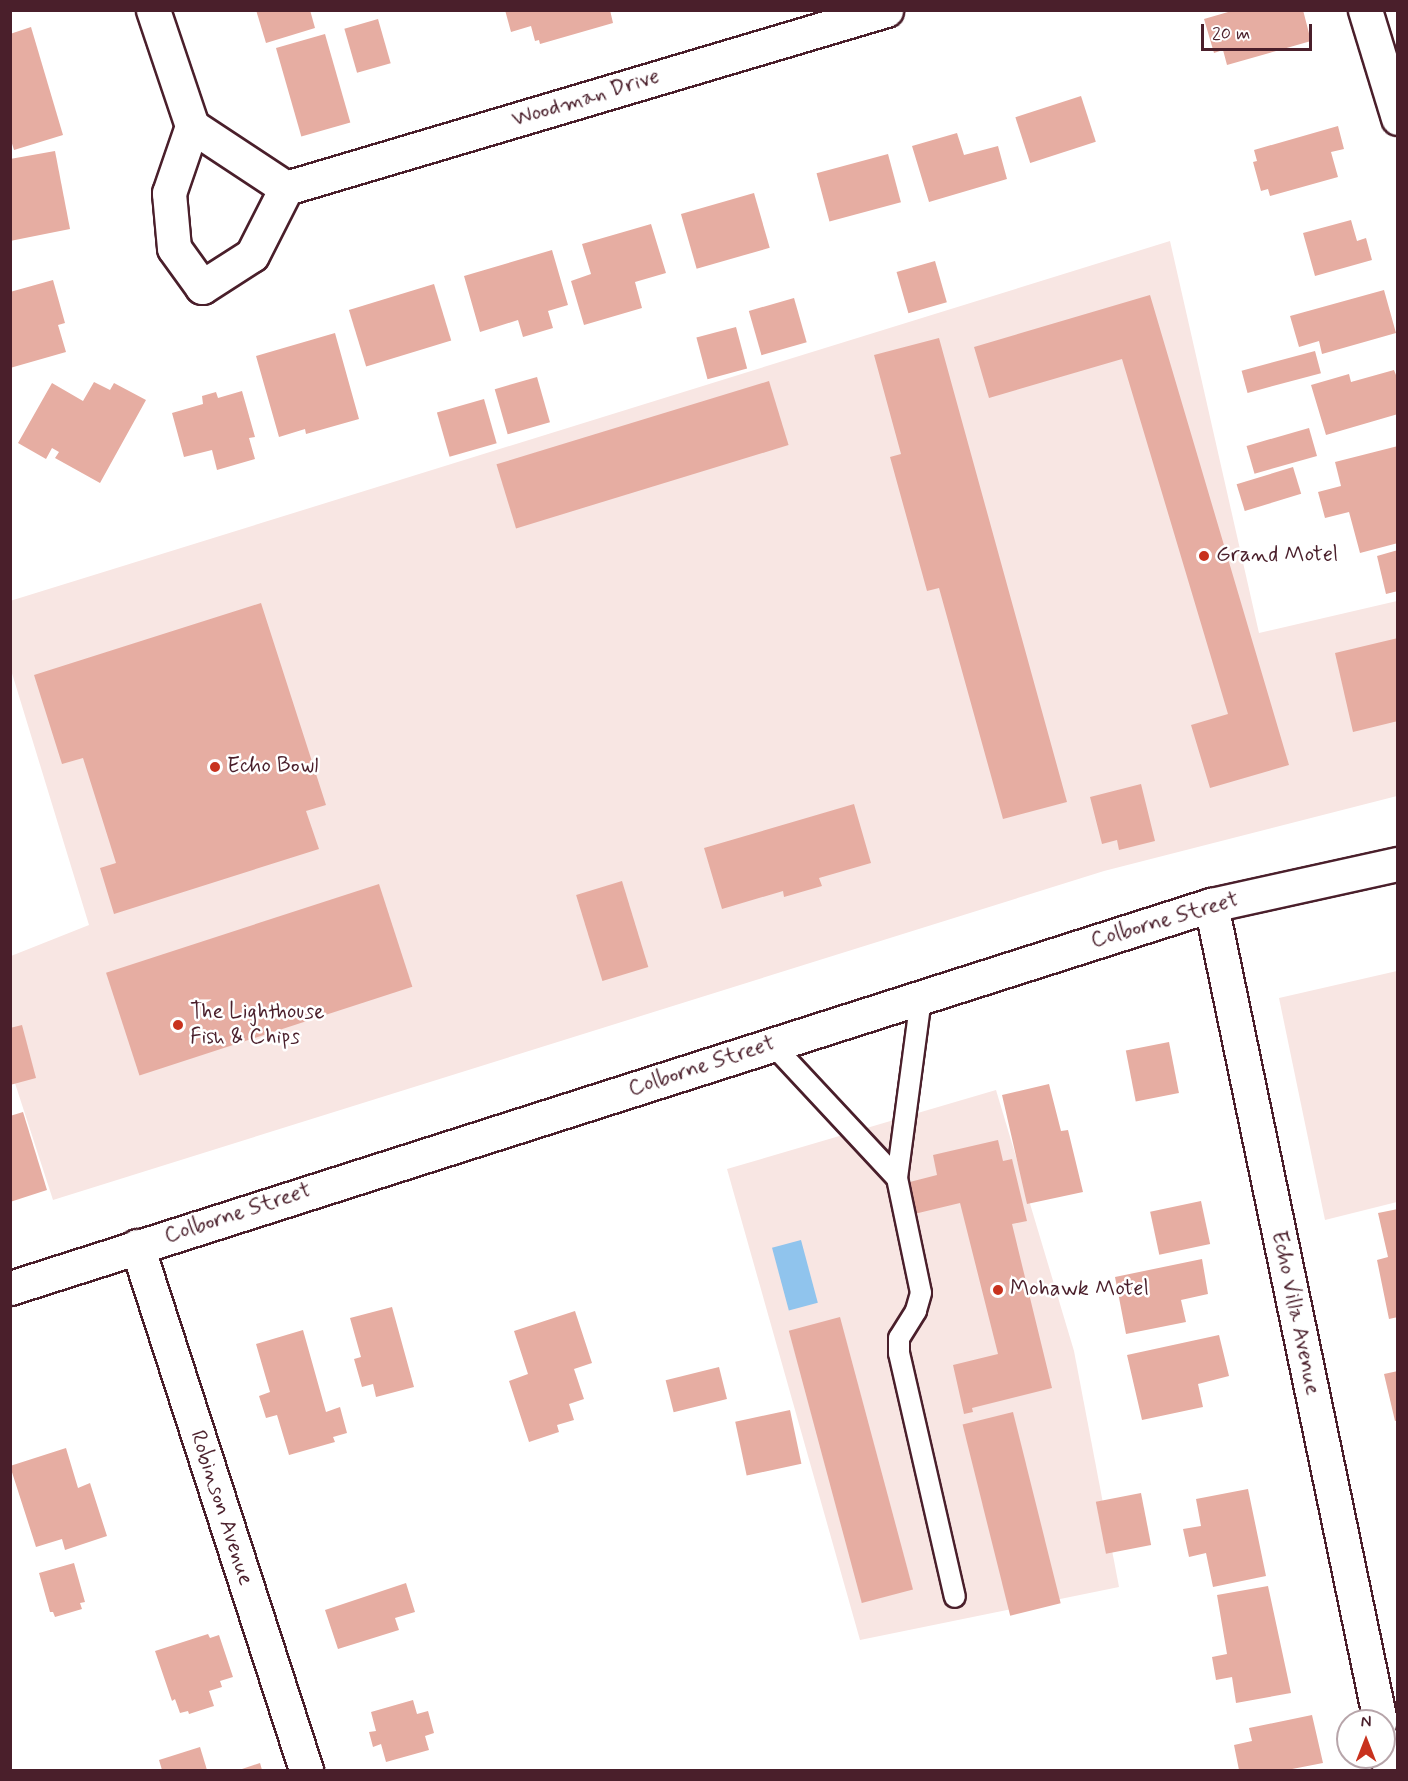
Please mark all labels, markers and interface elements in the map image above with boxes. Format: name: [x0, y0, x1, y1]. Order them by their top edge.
scale bar: [1204, 12, 1315, 50]
text: 20 m: [1212, 22, 1250, 46]
street label: Woodman Drive: [510, 64, 662, 134]
place label: Grand Motel: [1216, 543, 1334, 569]
marker: Grand Motel: [1197, 549, 1211, 563]
place label: Echo Bowl: [227, 754, 319, 780]
marker: Echo Bowl: [208, 760, 222, 774]
street label: Colborne Street: [1089, 887, 1241, 955]
place label: The Lighthouse Fish & Chips: [190, 999, 324, 1050]
marker: The Lighthouse Fish & Chips: [171, 1018, 185, 1032]
street label: Colborne Street: [626, 1031, 778, 1103]
street label: Colborne Street: [162, 1178, 314, 1250]
street label: Echo Villa Avenue: [1265, 1230, 1325, 1396]
place label: Mohawk Motel: [1010, 1277, 1145, 1303]
marker: Mohawk Motel: [991, 1283, 1005, 1297]
street label: Robinson Avenue: [183, 1427, 259, 1589]
north arrow: [1336, 1709, 1396, 1769]
text: N: [1361, 1712, 1371, 1733]

